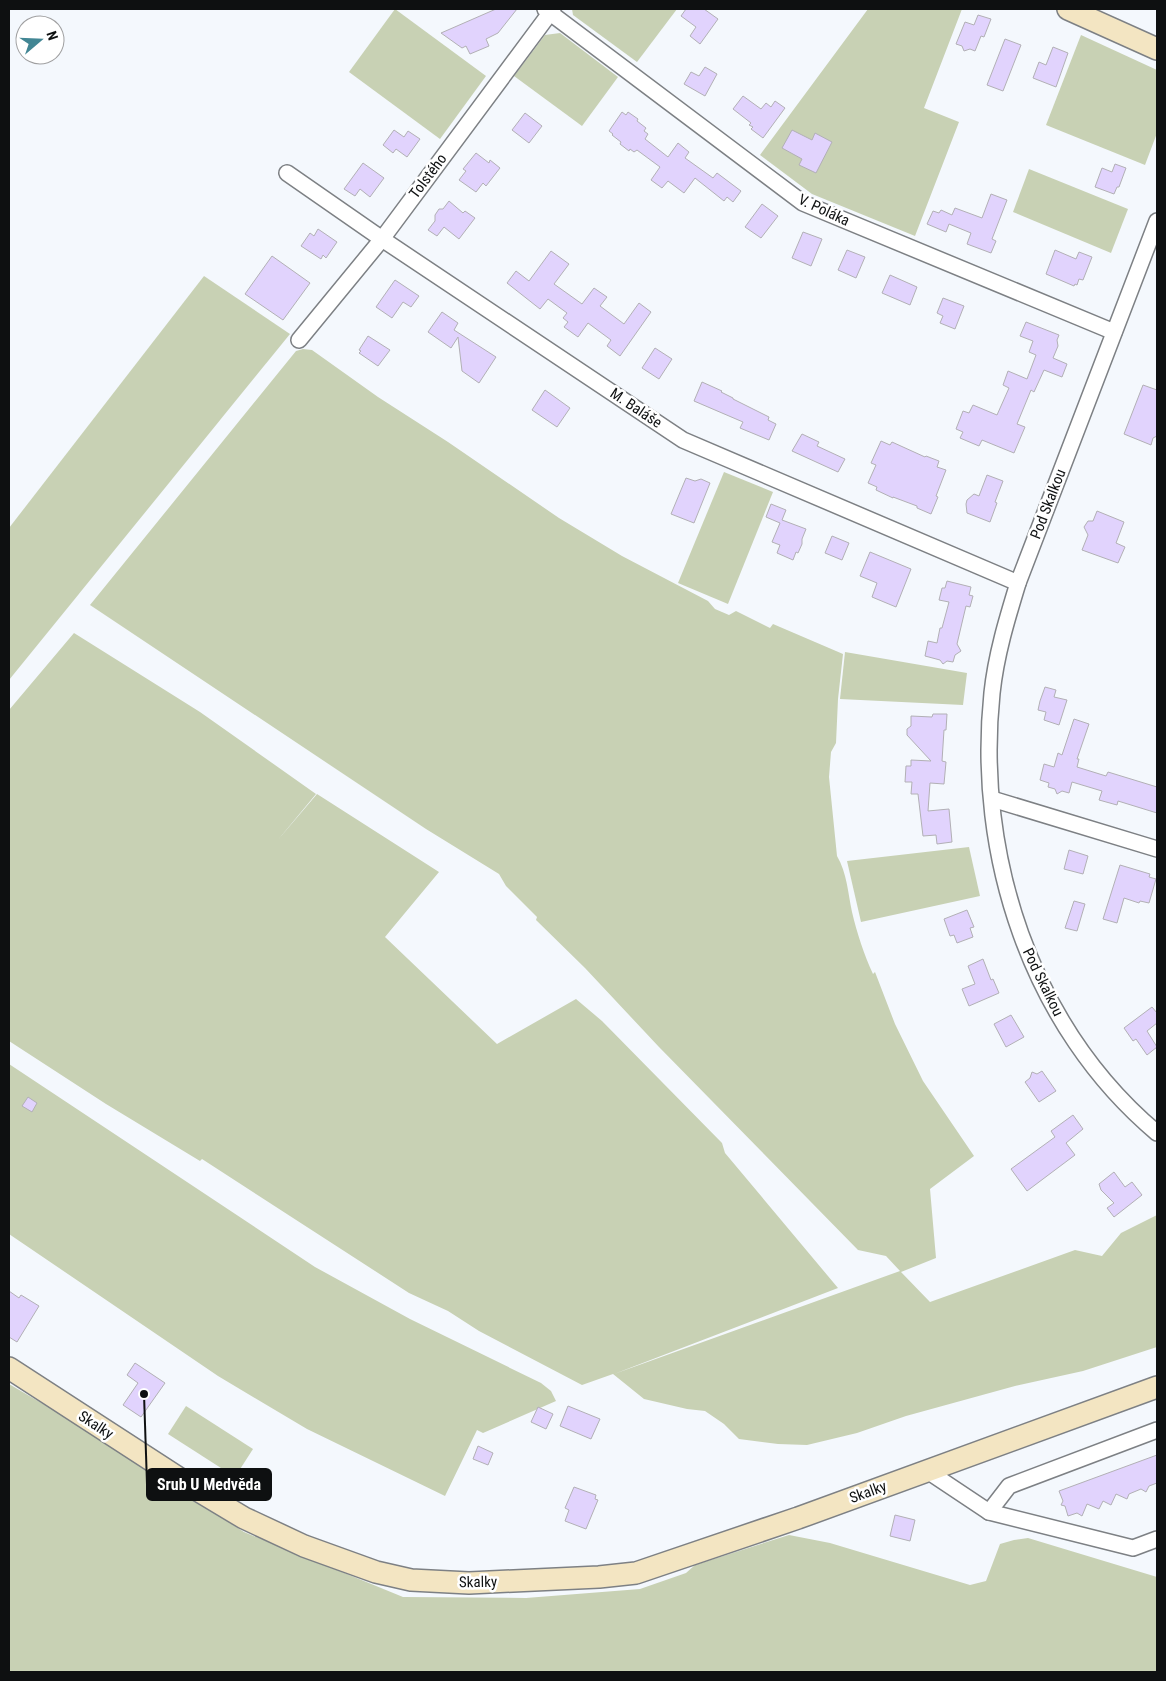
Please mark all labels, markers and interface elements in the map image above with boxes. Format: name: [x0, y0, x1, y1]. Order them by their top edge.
north arrow: [15, 15, 65, 65]
text: N: [43, 29, 61, 42]
street label: Tolstého: [405, 150, 451, 202]
street label: V. Poláka: [796, 190, 852, 230]
street label: M. Baláše: [607, 384, 665, 432]
street label: Pod Skalkou: [1026, 467, 1070, 541]
street label: Pod Skalkou: [1019, 945, 1067, 1019]
street label: Skalky: [75, 1407, 117, 1443]
callout: Srub U Medvěda: [147, 1469, 271, 1500]
text: Srub U Medvěda: [157, 1475, 262, 1494]
street label: Skalky: [847, 1477, 889, 1507]
street label: Skalky: [459, 1573, 497, 1591]

